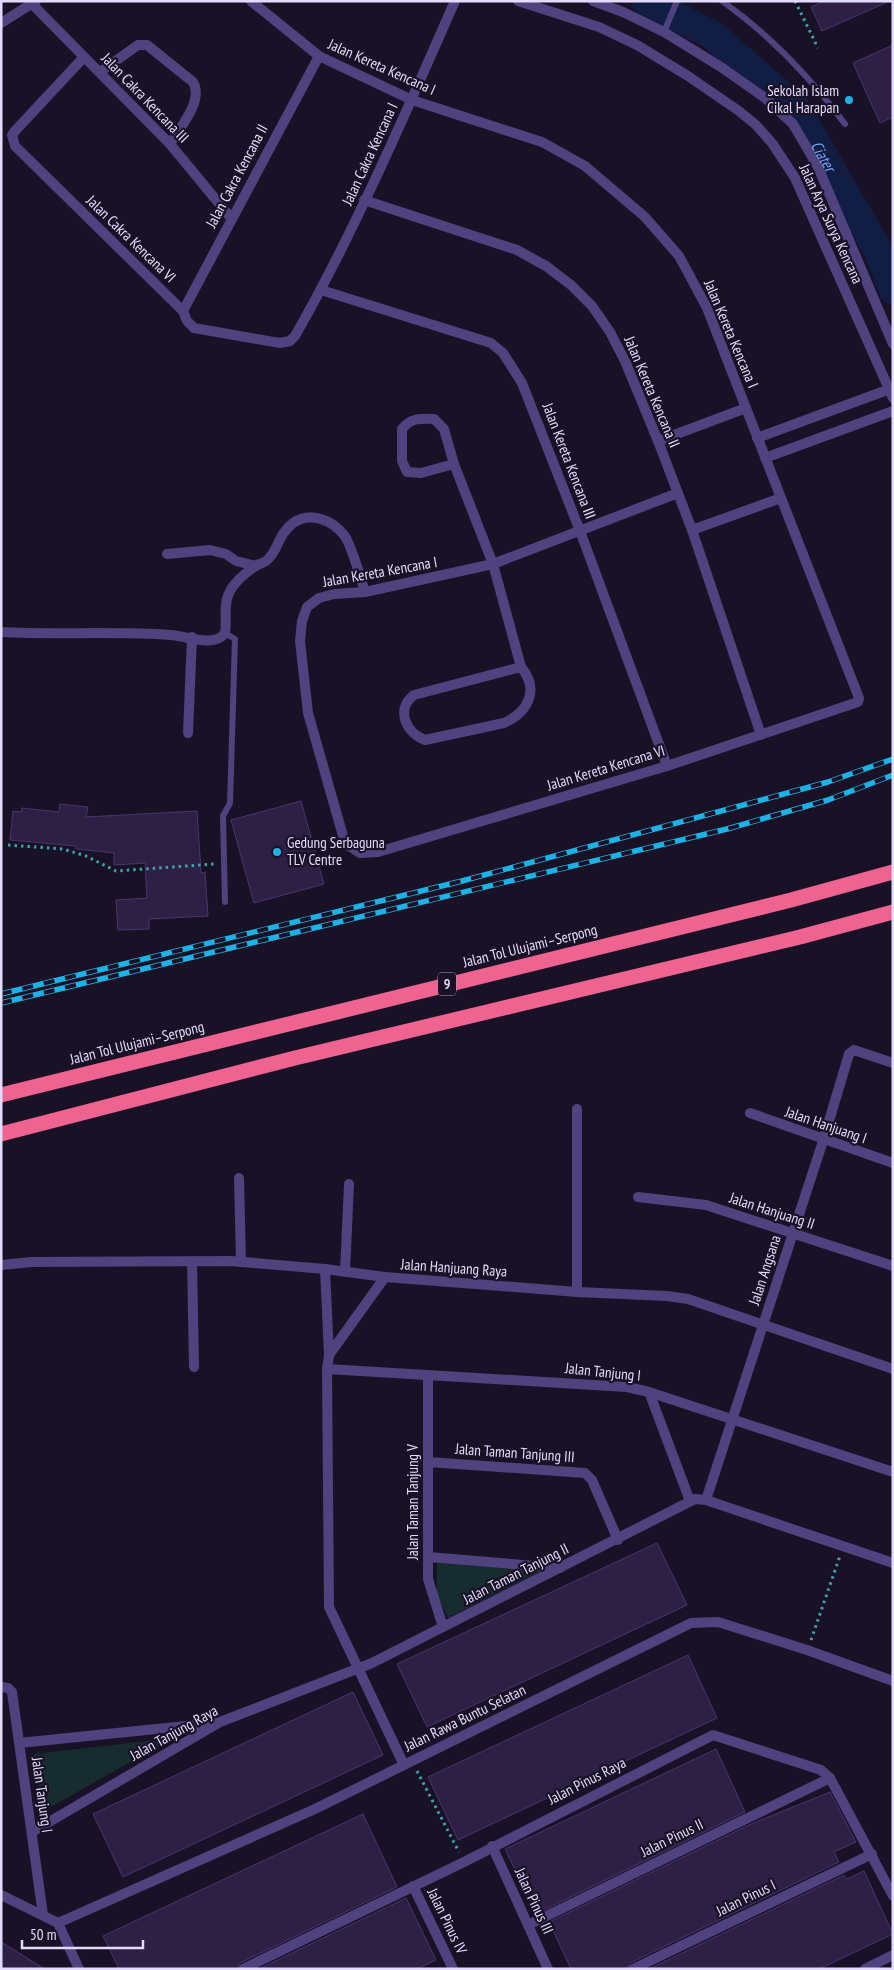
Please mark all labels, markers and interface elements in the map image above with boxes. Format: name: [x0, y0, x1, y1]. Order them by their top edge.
street label: Jalan Kereta Kencana I: [325, 34, 439, 99]
street label: Jalan Cakra Kencana III: [97, 48, 193, 147]
place label: Sekolah Islam Cikal Harapan: [767, 81, 839, 117]
marker: Sekolah Islam Cikal Harapan: [843, 94, 855, 106]
street label: Jalan Cakra Kencana I: [337, 100, 402, 209]
street label: Jalan Cakra Kencana II: [201, 121, 272, 232]
water label: Ciater: [807, 137, 842, 177]
street label: Jalan Arya Surya Kencana: [795, 160, 868, 287]
street label: Jalan Cakra Kencana VI: [82, 190, 180, 286]
street label: Jalan Kereta Kencana I: [700, 276, 763, 391]
street label: Jalan Kereta Kencana II: [620, 332, 684, 450]
street label: Jalan Kereta Kencana III: [538, 399, 600, 521]
street label: Jalan Kereta Kencana I: [320, 552, 439, 591]
street label: Jalan Kereta Kencana VI: [544, 741, 667, 795]
place label: Gedung Serbaguna TLV Centre: [287, 833, 385, 869]
marker: Gedung Serbaguna TLV Centre: [271, 846, 283, 858]
street label: Jalan Tol Ulujami–Serpong: [460, 920, 599, 972]
road number: 9: [438, 972, 456, 996]
street label: Jalan Tol Ulujami–Serpong: [67, 1017, 206, 1069]
street label: Jalan Hanjuang I: [782, 1101, 869, 1147]
street label: Jalan Hanjuang II: [726, 1188, 817, 1233]
street label: Jalan Angsana: [744, 1233, 785, 1308]
street label: Jalan Hanjuang Raya: [399, 1254, 508, 1281]
street label: Jalan Tanjung I: [563, 1358, 642, 1385]
street label: Jalan Taman Tanjung III: [454, 1439, 575, 1466]
street label: Jalan Taman Tanjung V: [403, 1444, 422, 1561]
street label: Jalan Taman Tanjung II: [459, 1539, 572, 1609]
street label: Jalan Rawa Buntu Selatan: [400, 1680, 529, 1756]
street label: Jalan Tanjung Raya: [126, 1701, 221, 1765]
street label: Jalan Pinus Raya: [544, 1753, 629, 1809]
street label: Jalan Tanjung I: [28, 1755, 57, 1834]
street label: Jalan Pinus II: [637, 1814, 706, 1861]
street label: Jalan Pinus III: [510, 1864, 558, 1937]
street label: Jalan Pinus I: [712, 1875, 779, 1921]
street label: Jalan Pinus IV: [423, 1884, 472, 1957]
scale bar: [22, 1918, 144, 1950]
text: 50 m: [30, 1925, 56, 1944]

